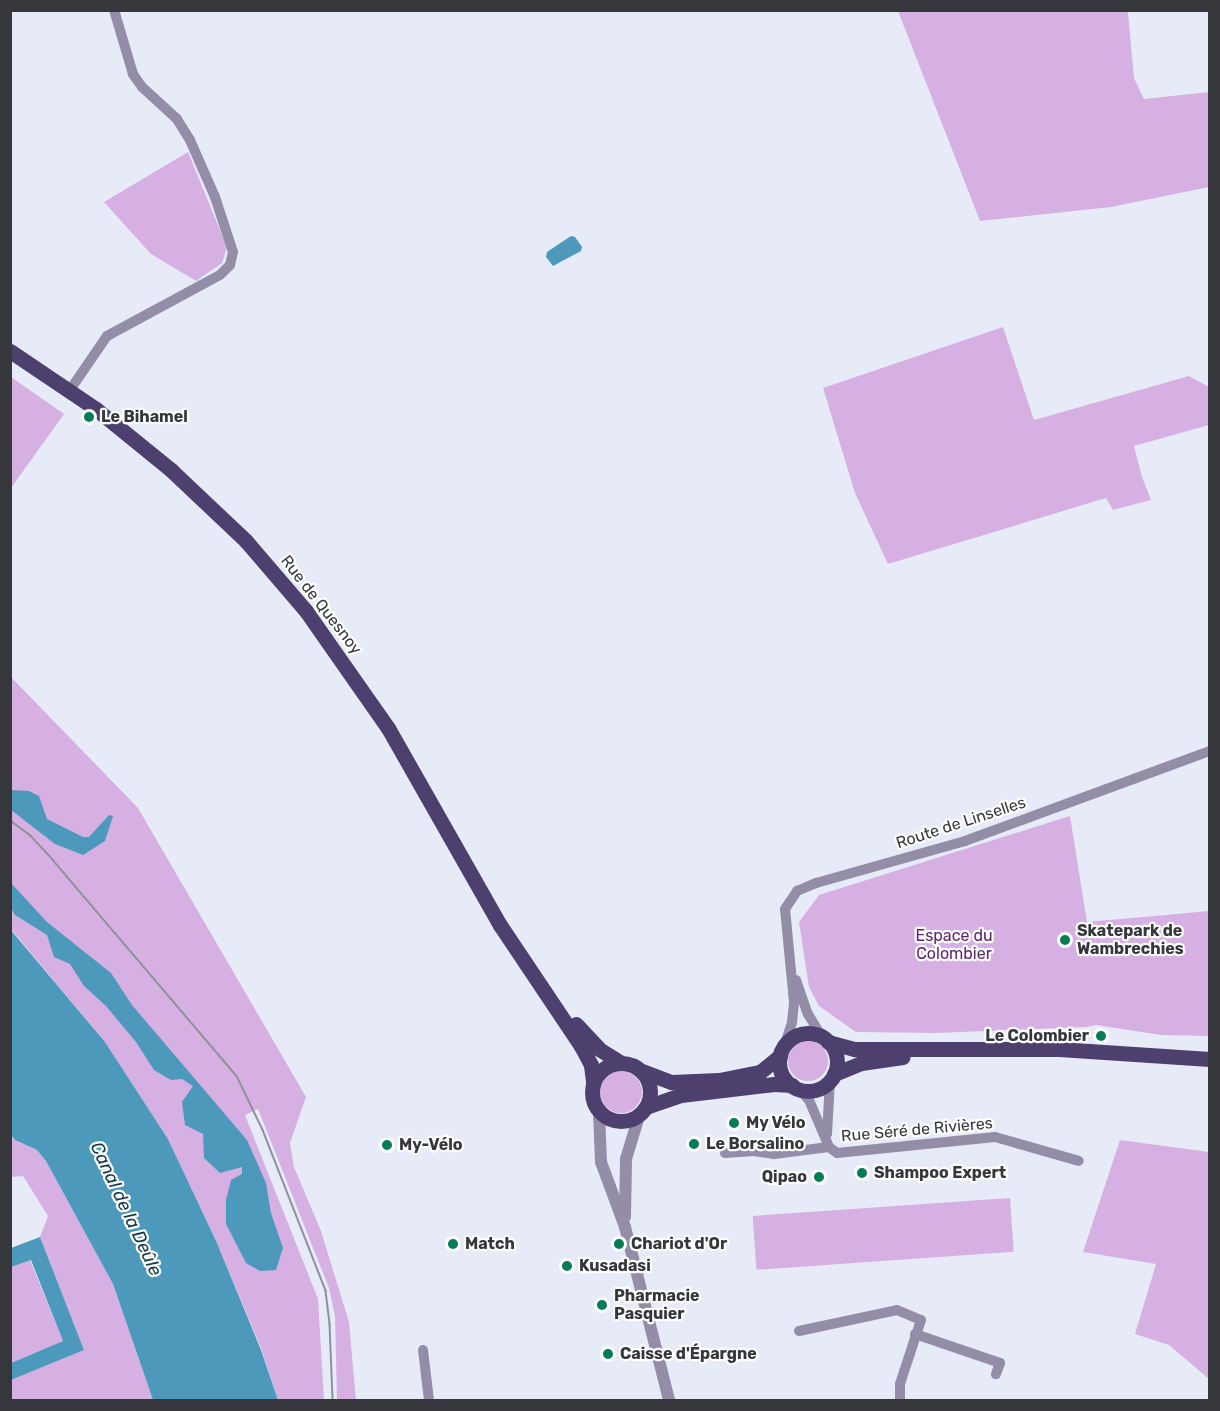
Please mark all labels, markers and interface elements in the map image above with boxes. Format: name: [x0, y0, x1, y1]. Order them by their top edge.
place label: Le Bihamel: [101, 407, 188, 427]
marker: Le Bihamel: [82, 410, 96, 424]
street label: Rue de Quesnoy: [276, 552, 366, 658]
street label: Route de Linselles: [894, 793, 1028, 853]
place label: Skatepark de Wambrechies: [1077, 921, 1184, 959]
park label: Espace du Colombier: [915, 926, 993, 964]
marker: Skatepark de Wambrechies: [1058, 933, 1072, 947]
place label: Le Colombier: [985, 1026, 1089, 1046]
marker: Le Colombier: [1094, 1029, 1108, 1043]
place label: My Vélo: [746, 1113, 806, 1133]
street label: Rue Séré de Rivières: [840, 1114, 994, 1146]
marker: My Vélo: [727, 1116, 741, 1130]
place label: Le Borsalino: [706, 1134, 804, 1154]
place label: My-Vélo: [399, 1135, 463, 1155]
marker: Le Borsalino: [687, 1137, 701, 1151]
marker: My-Vélo: [380, 1138, 394, 1152]
water label: Canal de la Deûle: [86, 1139, 166, 1279]
place label: Shampoo Expert: [874, 1163, 1006, 1183]
marker: Shampoo Expert: [855, 1166, 869, 1180]
place label: Qipao: [762, 1167, 807, 1187]
marker: Qipao: [812, 1170, 826, 1184]
place label: Match: [465, 1234, 515, 1254]
place label: Chariot d'Or: [631, 1234, 727, 1254]
marker: Match: [446, 1237, 460, 1251]
marker: Chariot d'Or: [612, 1237, 626, 1251]
place label: Kusadasi: [579, 1256, 651, 1276]
marker: Kusadasi: [560, 1259, 574, 1273]
place label: Pharmacie Pasquier: [614, 1286, 700, 1324]
marker: Pharmacie Pasquier: [595, 1298, 609, 1312]
place label: Caisse d'Épargne: [620, 1344, 757, 1364]
marker: Caisse d'Épargne: [601, 1347, 615, 1361]

